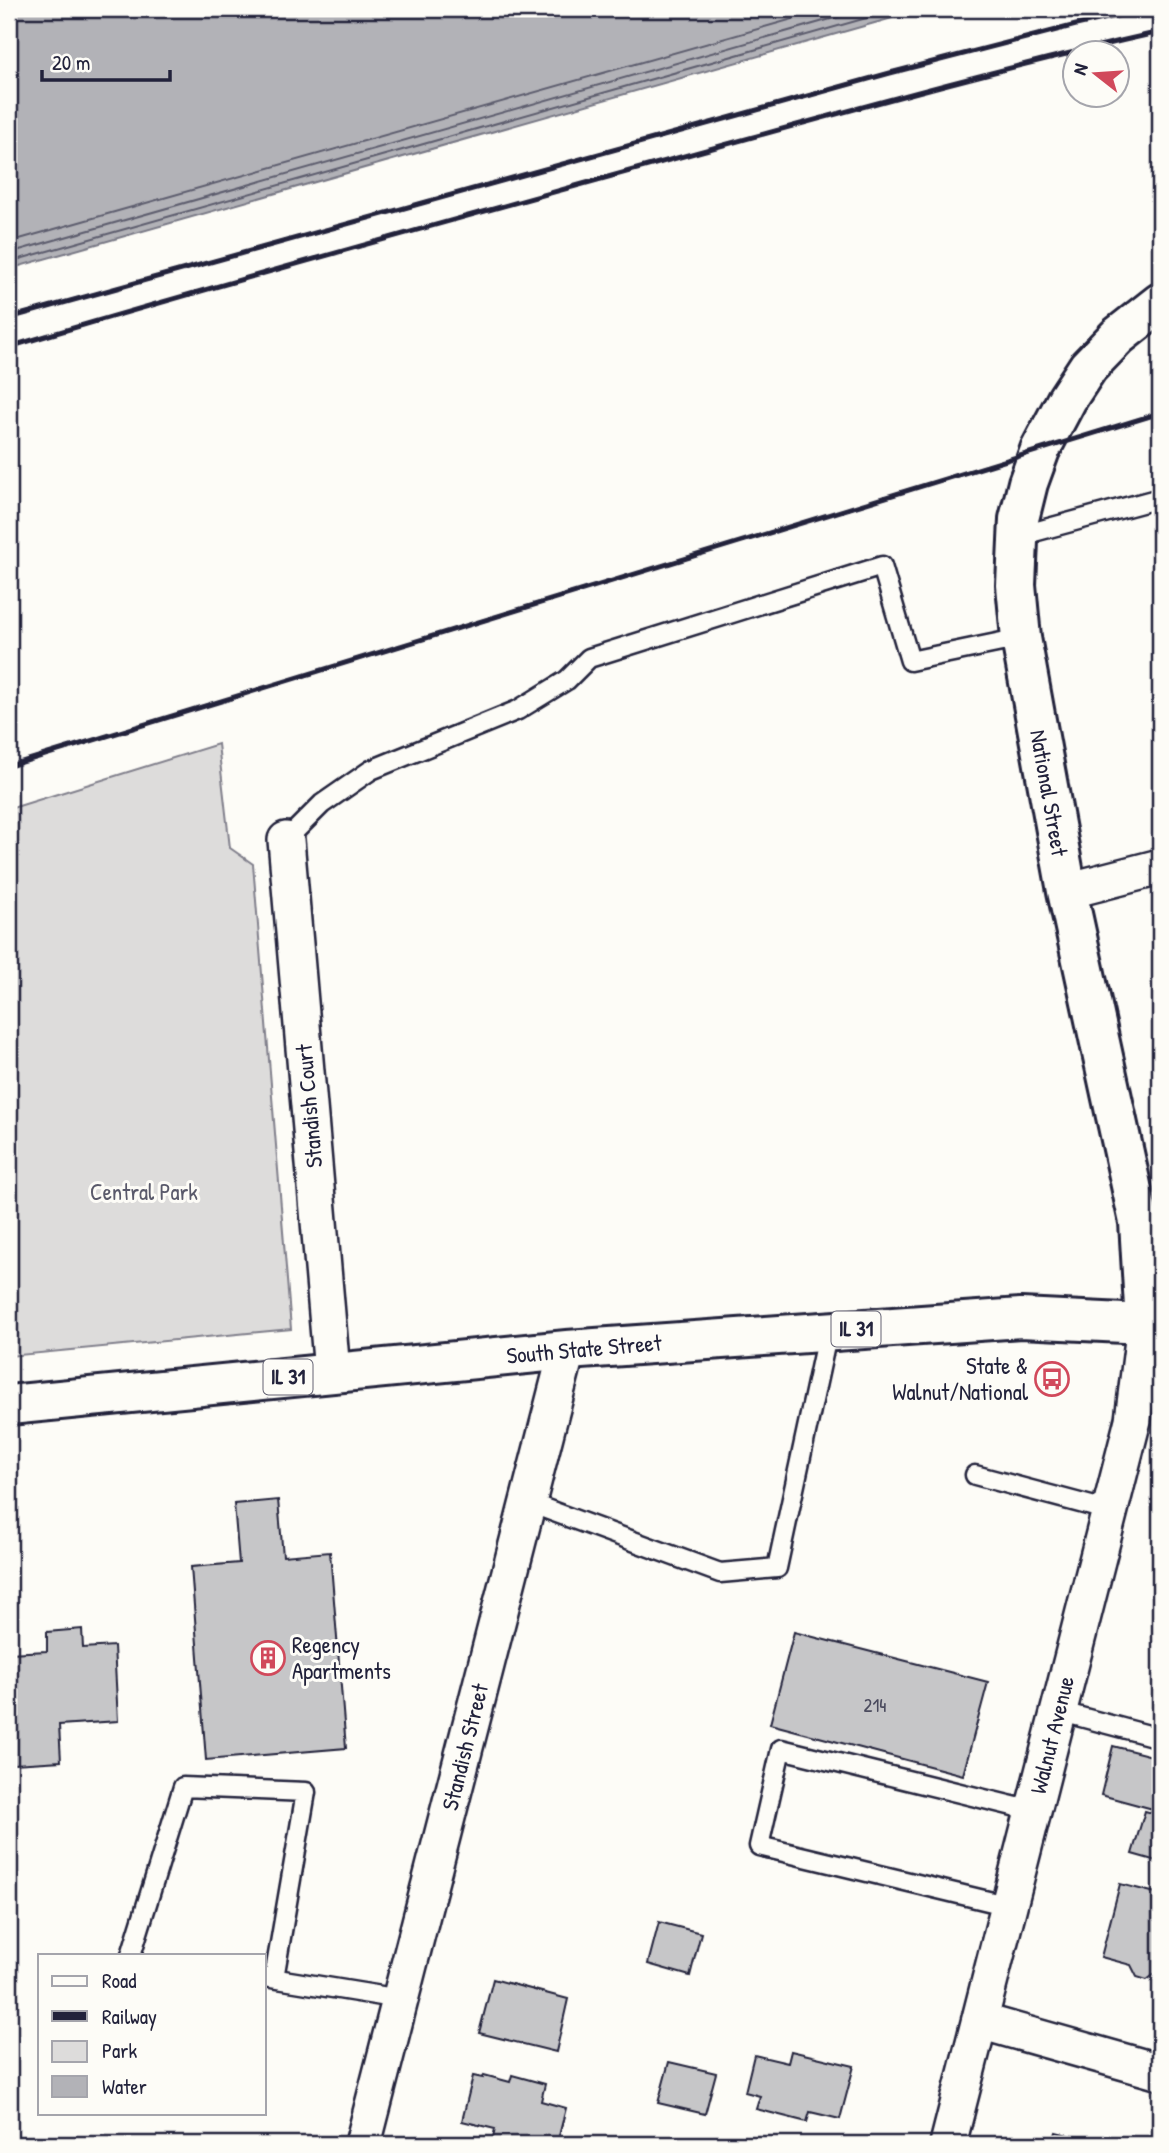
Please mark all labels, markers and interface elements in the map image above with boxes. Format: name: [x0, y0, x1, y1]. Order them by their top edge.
scale bar: [42, 38, 170, 82]
north arrow: [1060, 38, 1130, 108]
text: 20 m: [52, 48, 90, 77]
text: N: [1066, 60, 1094, 78]
street label: National Street: [1023, 727, 1076, 860]
street label: Standish Court: [288, 1042, 329, 1169]
park label: Central Park: [90, 1176, 198, 1207]
road number: IL 31: [832, 1312, 880, 1346]
street label: South State Street: [505, 1326, 664, 1371]
place label: State & Walnut/National: [892, 1350, 1029, 1407]
road number: IL 31: [264, 1360, 312, 1394]
bus stop icon: State & Walnut/National: [1033, 1360, 1071, 1398]
place label: Regency Apartments: [292, 1629, 391, 1686]
building icon: Regency Apartments: [249, 1639, 287, 1677]
street label: Walnut Avenue: [1022, 1673, 1081, 1797]
street label: Standish Street: [434, 1679, 495, 1813]
house number: 214: [864, 1692, 886, 1718]
legend: [38, 1954, 266, 2114]
text: Road: [102, 1966, 136, 1995]
text: Railway: [102, 2002, 157, 2031]
text: Park: [102, 2036, 137, 2065]
text: Water: [102, 2072, 147, 2101]

